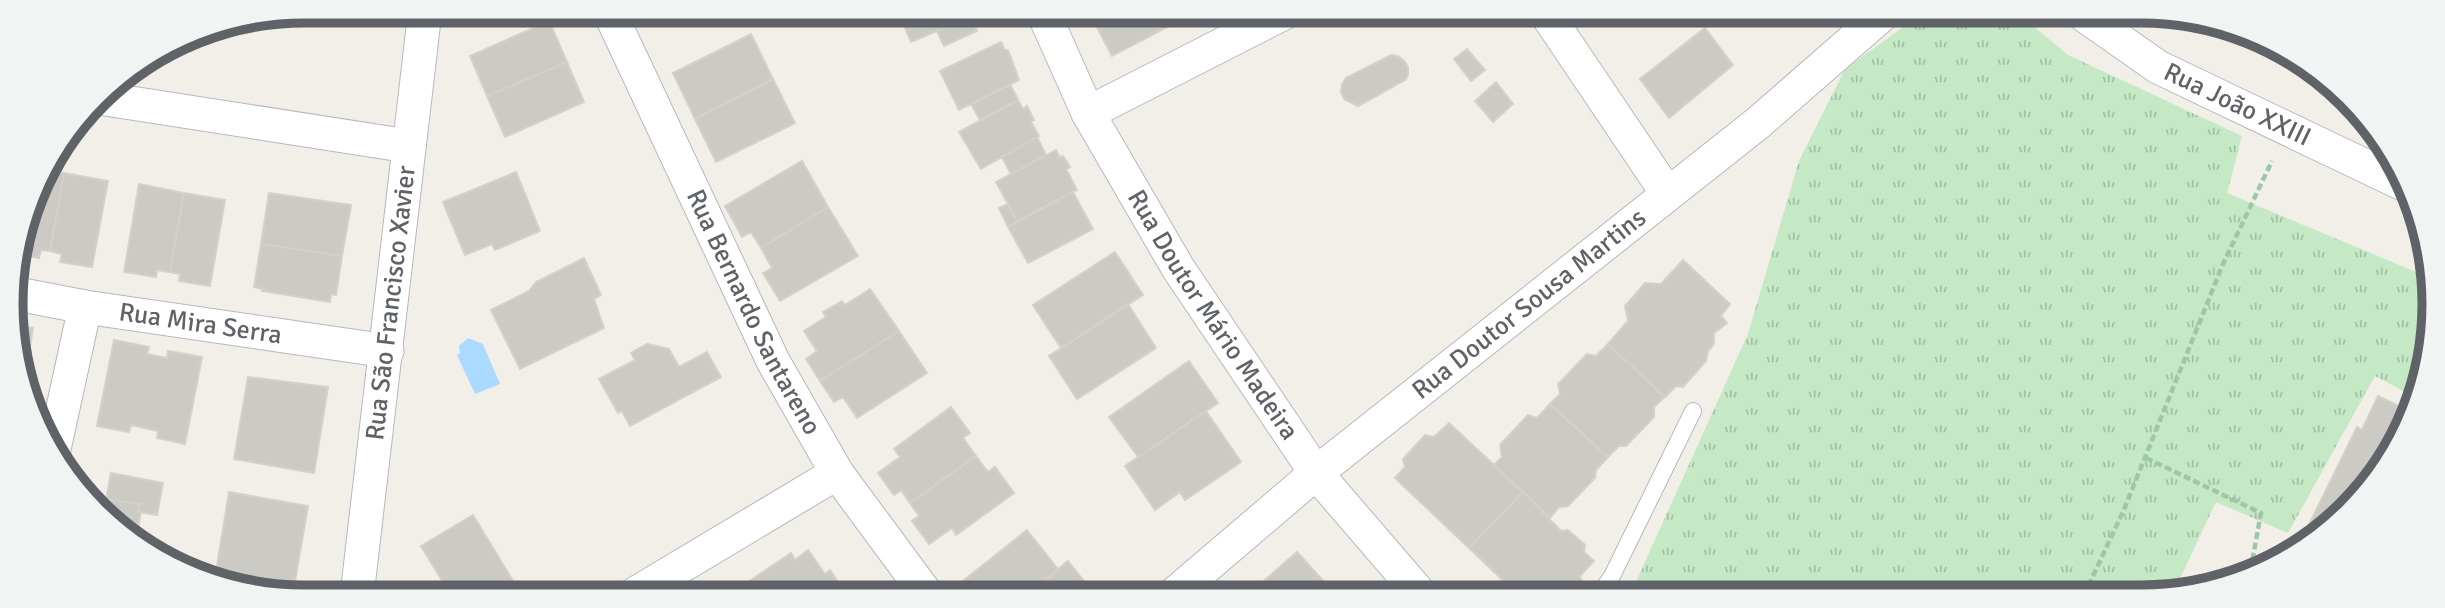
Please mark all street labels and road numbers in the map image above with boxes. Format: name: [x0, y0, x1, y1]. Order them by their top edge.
street label: Rua João XXIII: [2159, 56, 2316, 154]
street label: Rua São Francisco Xavier: [359, 164, 423, 442]
street label: Rua Bernardo Santareno: [679, 184, 828, 441]
street label: Rua Doutor Mário Madeira: [1120, 184, 1305, 446]
street label: Rua Doutor Sousa Martins: [1406, 202, 1653, 406]
street label: Rua Mira Serra: [117, 296, 284, 351]

